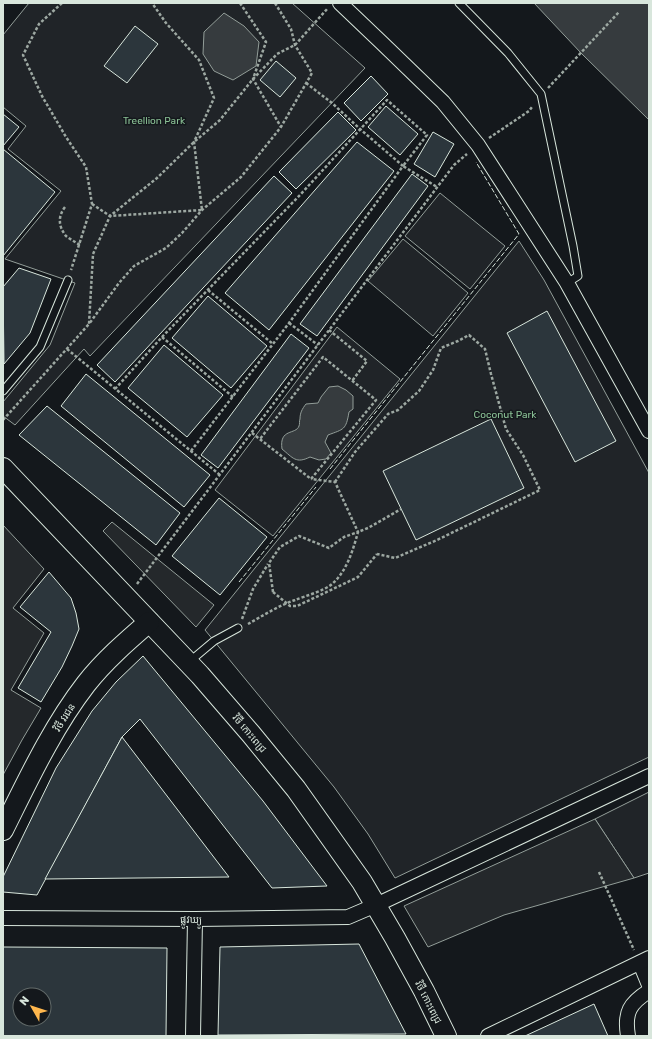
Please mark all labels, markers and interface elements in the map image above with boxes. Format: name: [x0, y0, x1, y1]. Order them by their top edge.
park label: Treellion Park: [123, 115, 186, 127]
park label: Coconut Park: [474, 409, 537, 421]
street label: វិថី វរជន: [50, 701, 78, 734]
street label: វិថី កោះពេជ្រ: [230, 711, 270, 755]
street label: ផ្លូវឃ្យូ: [180, 914, 202, 929]
street label: វិថី កោះពេជ្រ: [412, 978, 445, 1026]
north arrow: [12, 987, 52, 1027]
text: N: [17, 994, 32, 1008]

